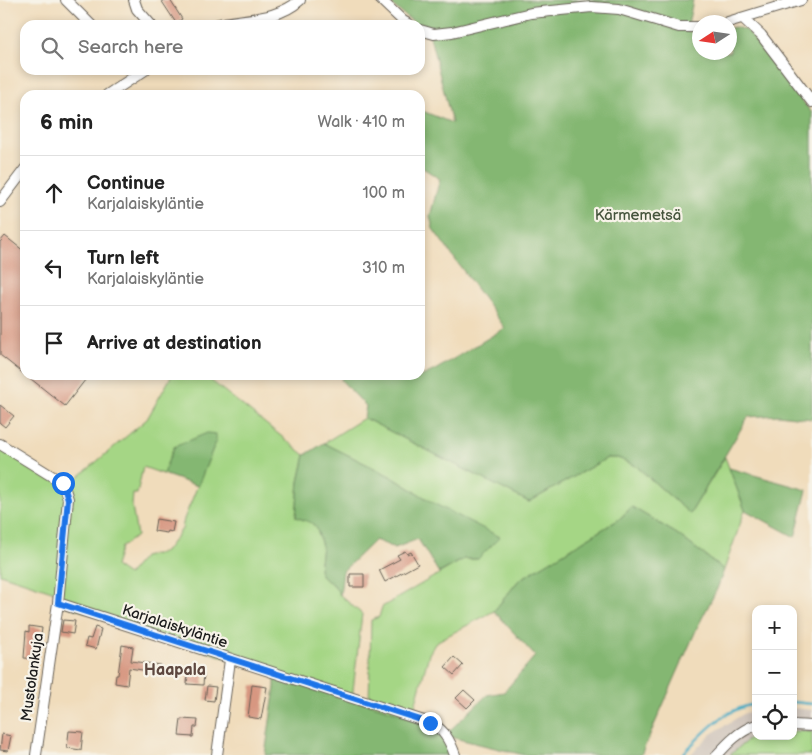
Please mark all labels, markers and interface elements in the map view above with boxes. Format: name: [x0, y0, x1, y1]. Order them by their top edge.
north arrow: [692, 15, 737, 60]
search box: [20, 20, 425, 75]
icon: search: [38, 34, 66, 62]
text: Search here: [78, 36, 183, 59]
text: 6 min: [40, 110, 93, 135]
text: Walk · 410 m: [318, 113, 405, 132]
text: Continue: [87, 172, 165, 195]
icon: ahead: [40, 179, 68, 207]
text: 100 m: [362, 184, 405, 203]
text: Karjalaiskyläntie: [87, 195, 204, 214]
park label: Kärmemetsä: [595, 206, 681, 225]
text: Turn left: [87, 247, 159, 270]
icon: left: [40, 254, 68, 282]
text: 310 m: [362, 259, 405, 278]
text: Karjalaiskyläntie: [87, 270, 204, 289]
icon: arrive: [40, 329, 68, 357]
text: Arrive at destination: [87, 332, 262, 355]
route start: [52, 472, 75, 495]
street label: Karjalaiskyläntie: [120, 600, 230, 653]
map controls: [752, 605, 797, 740]
button: +: [752, 605, 797, 650]
street label: Mustolankuja: [17, 632, 48, 723]
button: −: [752, 650, 797, 695]
district label: Haapala: [144, 661, 206, 680]
button: locate: [752, 695, 797, 740]
route end: [419, 712, 442, 735]

